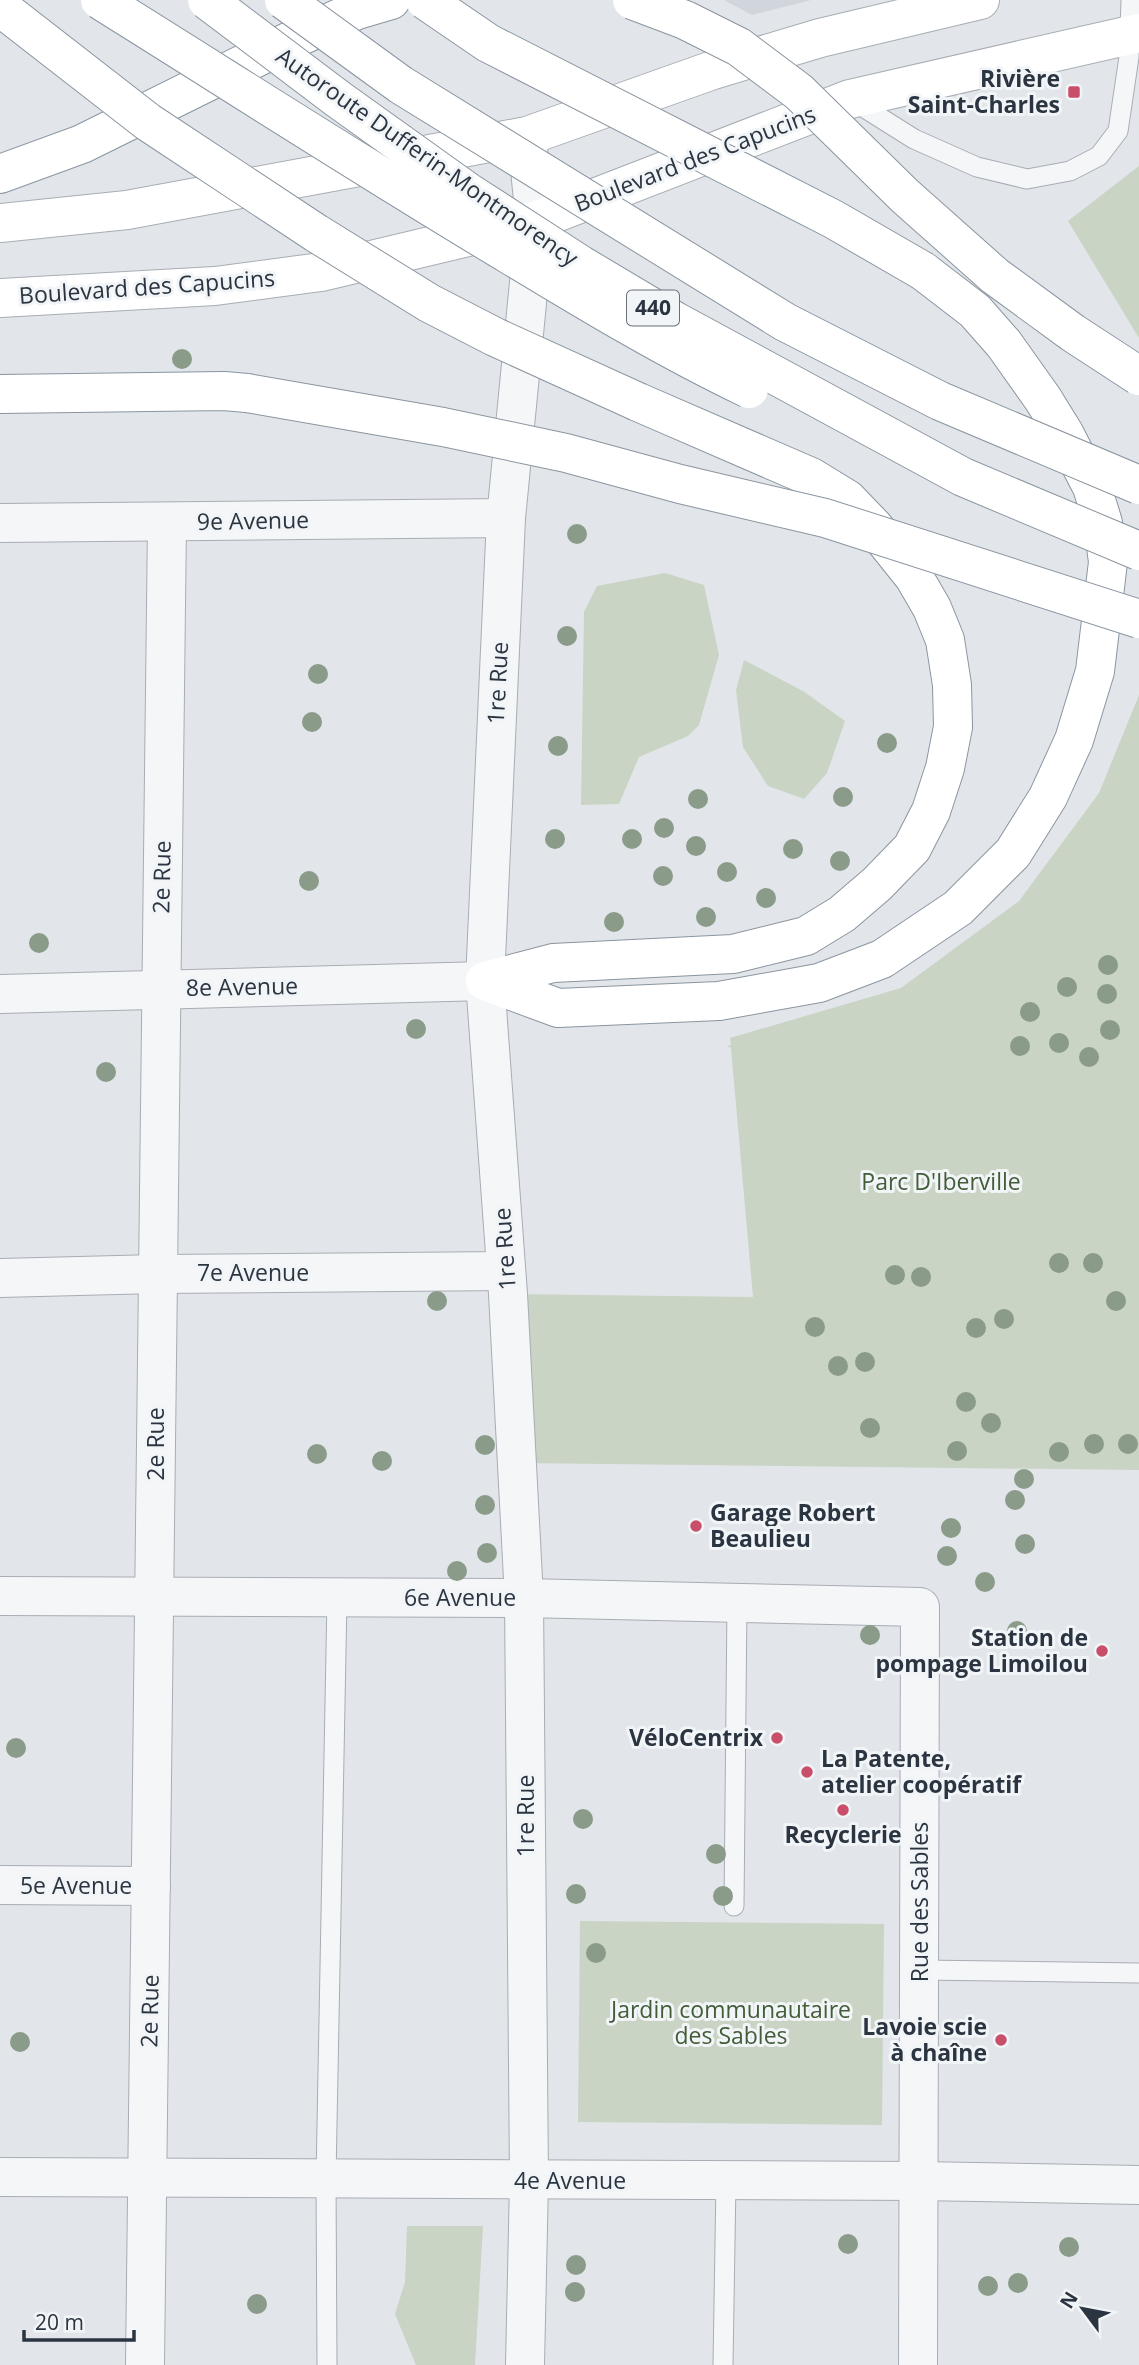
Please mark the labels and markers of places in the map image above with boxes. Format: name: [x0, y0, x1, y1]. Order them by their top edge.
place label: Rivière Saint-Charles: [908, 62, 1060, 120]
marker: Rivière Saint-Charles: [1066, 84, 1082, 100]
place label: Garage Robert Beaulieu: [710, 1496, 875, 1554]
marker: Garage Robert Beaulieu: [688, 1518, 704, 1534]
place label: Station de pompage Limoilou: [875, 1621, 1088, 1679]
marker: Station de pompage Limoilou: [1094, 1643, 1110, 1659]
place label: VéloCentrix: [629, 1721, 764, 1753]
marker: VéloCentrix: [769, 1730, 785, 1746]
place label: La Patente, atelier coopératif: [821, 1742, 1022, 1800]
marker: La Patente, atelier coopératif: [799, 1764, 815, 1780]
marker: Recyclerie: [835, 1802, 851, 1818]
place label: Recyclerie: [784, 1818, 902, 1850]
place label: Lavoie scie à chaîne: [862, 2010, 987, 2068]
marker: Lavoie scie à chaîne: [993, 2032, 1009, 2048]

